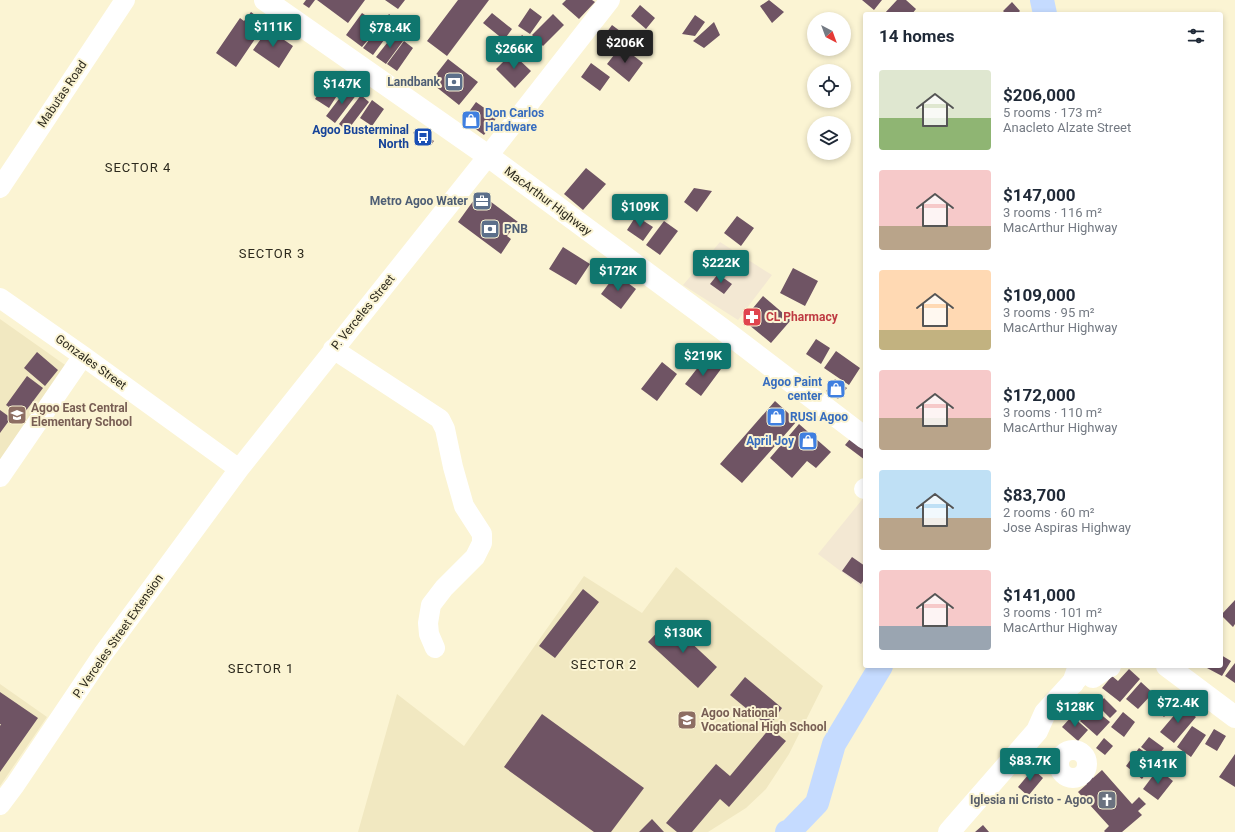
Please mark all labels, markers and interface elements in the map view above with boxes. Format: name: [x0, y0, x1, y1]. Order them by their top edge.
north arrow: [807, 12, 851, 56]
map controls: [807, 12, 851, 160]
pin: $111K: [245, 14, 301, 48]
pin: $78.4K: [357, 15, 423, 49]
text: $111K: [254, 19, 292, 34]
text: $78.4K: [369, 20, 411, 35]
icon: filters: [1185, 25, 1207, 47]
text: 14 homes: [879, 26, 955, 46]
pin: $206K: [597, 30, 653, 64]
text: $206K: [606, 35, 644, 50]
pin: $266K: [486, 36, 542, 70]
text: $266K: [495, 41, 533, 56]
street label: Mabutas Road: [35, 58, 89, 130]
button: locate: [807, 64, 851, 108]
pin: $147K: [314, 71, 370, 105]
bank icon: Landbank: [443, 71, 465, 93]
place label: Landbank: [387, 75, 441, 89]
text: $147K: [323, 76, 361, 91]
text: $206,000: [1003, 85, 1075, 105]
icon: home: [911, 86, 959, 134]
text: 5 rooms · 173 m²: [1003, 105, 1102, 120]
place label: Don Carlos Hardware: [485, 106, 544, 134]
shop icon: Don Carlos Hardware: [460, 109, 482, 131]
button: layers: [807, 116, 851, 160]
text: Anacleto Alzate Street: [1003, 120, 1131, 135]
place label: Agoo Busterminal North: [312, 123, 409, 151]
bus stop icon: Agoo Busterminal North: [412, 126, 434, 148]
district label: SECTOR 4: [105, 160, 171, 175]
street label: MacArthur Highway: [502, 164, 595, 239]
text: $147,000: [1003, 185, 1075, 205]
icon: home: [911, 186, 959, 234]
office icon: Metro Agoo Water: [471, 190, 493, 212]
place label: Metro Agoo Water: [370, 194, 469, 208]
pin: $109K: [612, 194, 668, 228]
text: $109K: [621, 199, 659, 214]
text: 3 rooms · 116 m²: [1003, 205, 1102, 220]
bank icon: PNB: [479, 218, 501, 240]
text: MacArthur Highway: [1003, 220, 1117, 235]
place label: PNB: [504, 222, 528, 236]
district label: SECTOR 3: [239, 246, 305, 261]
pin: $222K: [693, 250, 749, 284]
text: $222K: [702, 255, 740, 270]
pin: $172K: [590, 258, 646, 292]
text: $172K: [599, 263, 637, 278]
street label: P. Verceles Street: [329, 272, 398, 352]
text: $109,000: [1003, 285, 1075, 305]
icon: home: [911, 286, 959, 334]
text: 3 rooms · 95 m²: [1003, 305, 1095, 320]
pharmacy icon: CL Pharmacy: [741, 306, 763, 328]
place label: CL Pharmacy: [766, 310, 839, 324]
text: MacArthur Highway: [1003, 320, 1117, 335]
street label: Gonzales Street: [53, 332, 129, 392]
pin: $219K: [675, 343, 731, 377]
text: $219K: [684, 348, 722, 363]
place label: Agoo Paint center: [762, 375, 823, 403]
shop icon: Agoo Paint center: [825, 378, 847, 400]
text: $172,000: [1003, 385, 1075, 405]
icon: home: [911, 386, 959, 434]
place label: Agoo East Central Elementary School: [31, 401, 132, 429]
school or university icon: Agoo East Central Elementary School: [6, 404, 28, 426]
text: 3 rooms · 110 m²: [1003, 405, 1102, 420]
shop icon: RUSI Agoo: [765, 406, 787, 428]
place label: RUSI Agoo: [790, 410, 848, 424]
text: MacArthur Highway: [1003, 420, 1117, 435]
shop icon: April Joy: [797, 430, 819, 452]
place label: April Joy: [746, 434, 795, 448]
text: $83,700: [1003, 485, 1066, 505]
icon: home: [911, 486, 959, 534]
text: 2 rooms · 60 m²: [1003, 505, 1095, 520]
text: Jose Aspiras Highway: [1003, 520, 1131, 535]
street label: P. Verceles Street Extension: [70, 572, 166, 700]
text: $141,000: [1003, 585, 1075, 605]
icon: home: [911, 586, 959, 634]
text: 3 rooms · 101 m²: [1003, 605, 1102, 620]
pin: $130K: [655, 620, 711, 654]
text: MacArthur Highway: [1003, 620, 1117, 635]
text: $130K: [664, 625, 702, 640]
district label: SECTOR 2: [571, 657, 637, 672]
district label: SECTOR 1: [228, 661, 294, 676]
pin: $72.4K: [1145, 690, 1211, 724]
pin: $128K: [1047, 694, 1103, 728]
text: $72.4K: [1157, 695, 1199, 710]
text: $128K: [1056, 699, 1094, 714]
place label: Agoo National Vocational High School: [701, 706, 827, 734]
school or university icon: Agoo National Vocational High School: [676, 709, 698, 731]
pin: $83.7K: [997, 748, 1063, 782]
pin: $141K: [1130, 751, 1186, 785]
text: $83.7K: [1009, 753, 1051, 768]
text: $141K: [1139, 756, 1177, 771]
church icon: Iglesia ni Cristo - Agoo: [1096, 789, 1118, 811]
place label: Iglesia ni Cristo - Agoo: [970, 793, 1093, 807]

